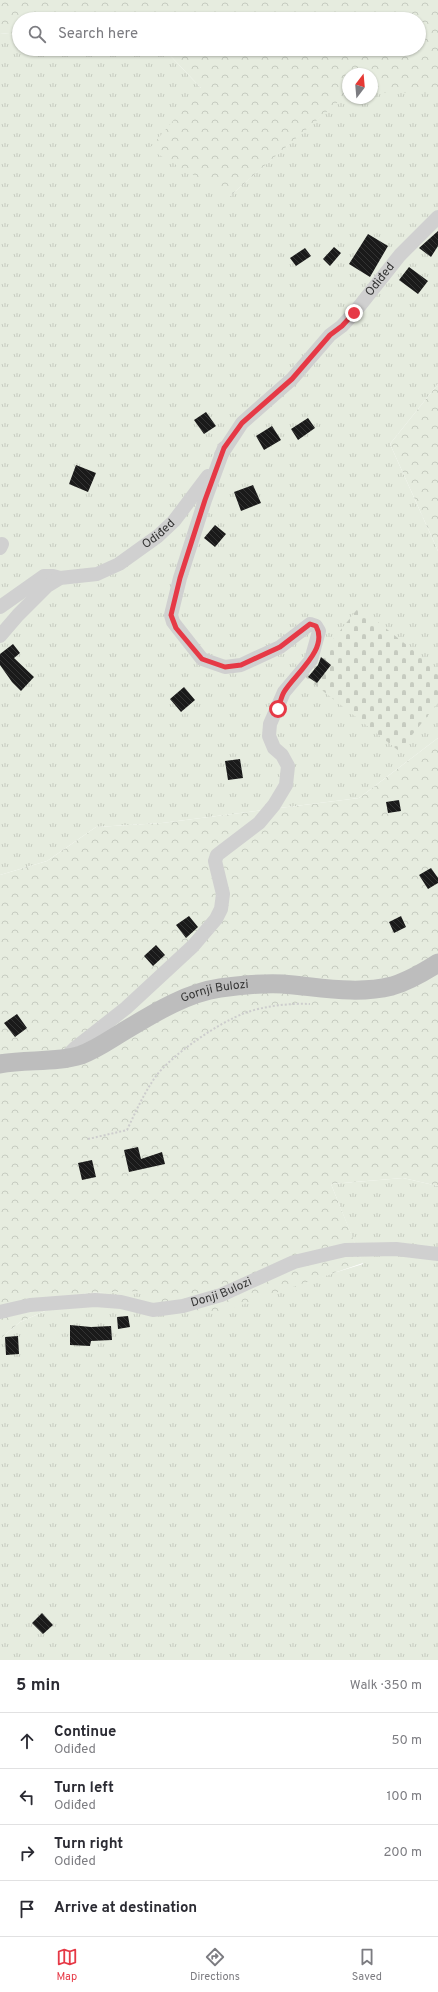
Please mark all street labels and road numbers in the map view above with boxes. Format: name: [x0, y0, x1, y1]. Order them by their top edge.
street label: Odiđed: [362, 260, 399, 300]
street label: Odiđed: [139, 516, 179, 553]
street label: Gornji Bulozi: [178, 977, 249, 1007]
street label: Donji Bulozi: [189, 1274, 255, 1311]

